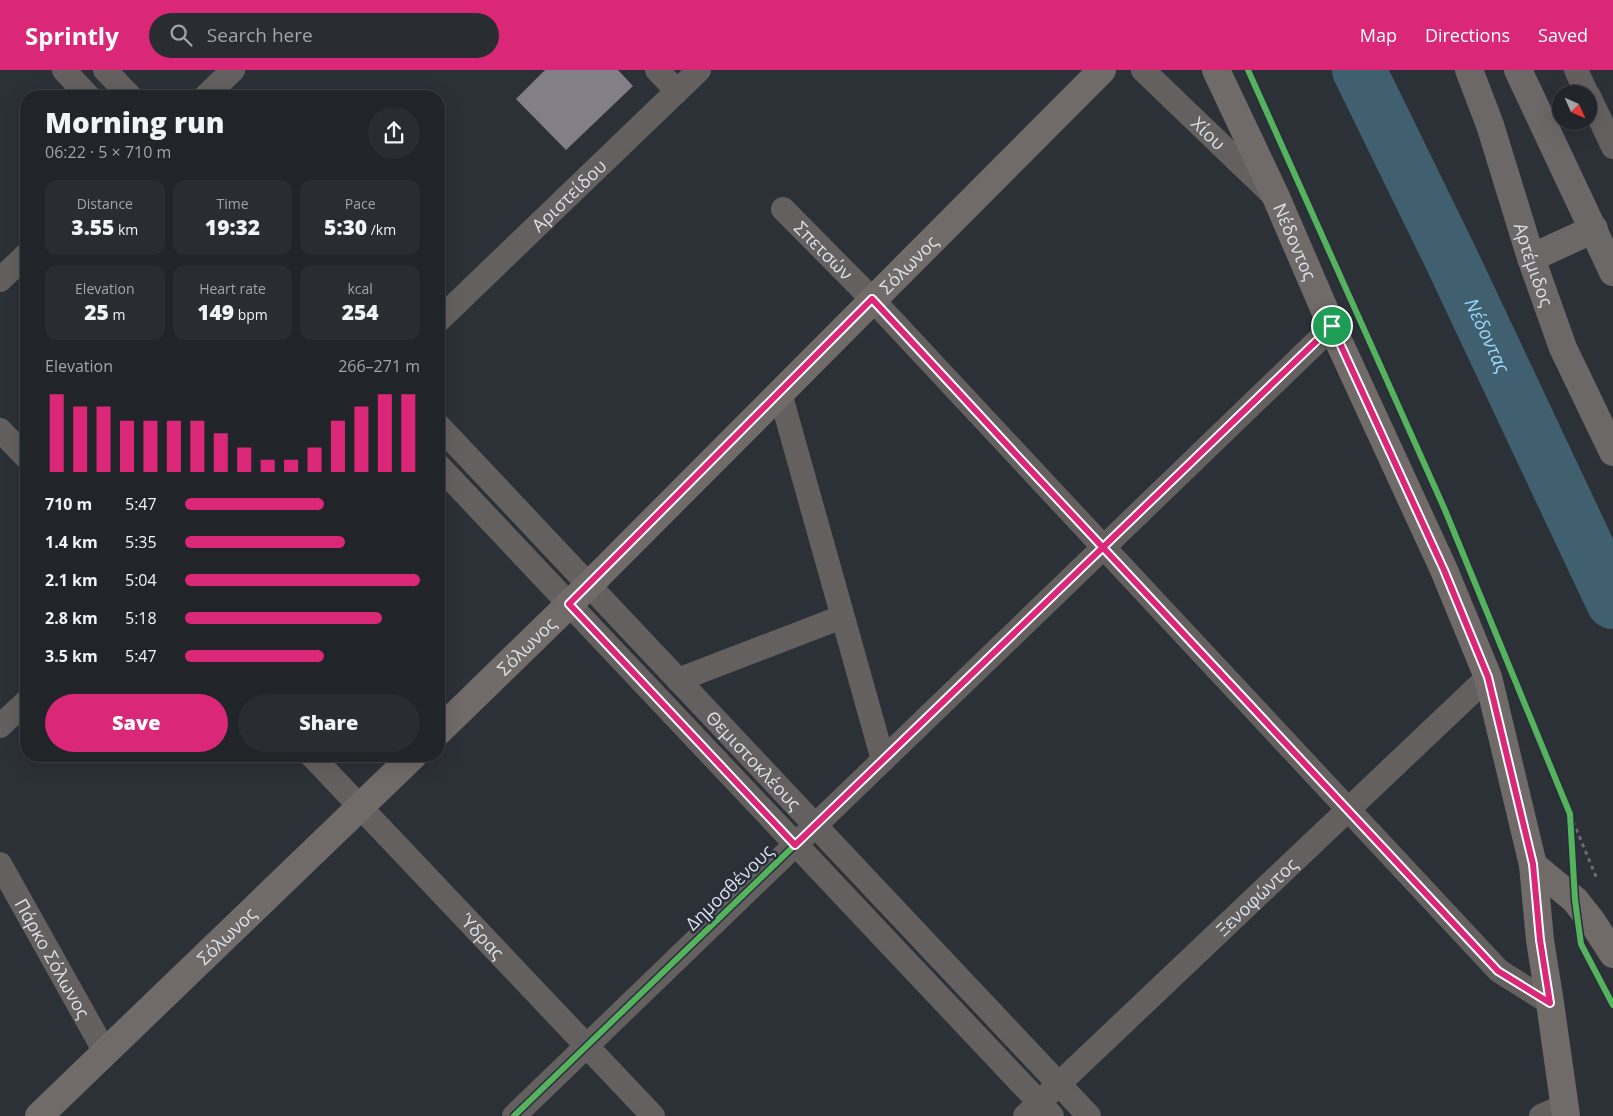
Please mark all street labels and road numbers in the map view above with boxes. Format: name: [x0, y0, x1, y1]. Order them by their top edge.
street label: Χίου: [1186, 111, 1231, 155]
street label: Αριστείδου: [526, 154, 611, 237]
street label: Νέδοντος: [1268, 199, 1322, 284]
street label: Σπετσών: [789, 216, 858, 285]
street label: Αρτέμιδος: [1509, 220, 1559, 310]
street label: Σόλωνος: [874, 229, 943, 299]
street label: Σόλωνος: [492, 611, 561, 680]
street label: Θεμιστοκλέους: [701, 705, 807, 815]
street label: Δημοσθένους: [680, 839, 779, 935]
street label: Ξενοφώντος: [1211, 852, 1303, 941]
street label: Πάρκο Σόλωνος: [10, 894, 96, 1023]
street label: Σόλωνος: [191, 901, 261, 970]
street label: Ύδρας: [455, 907, 510, 964]

